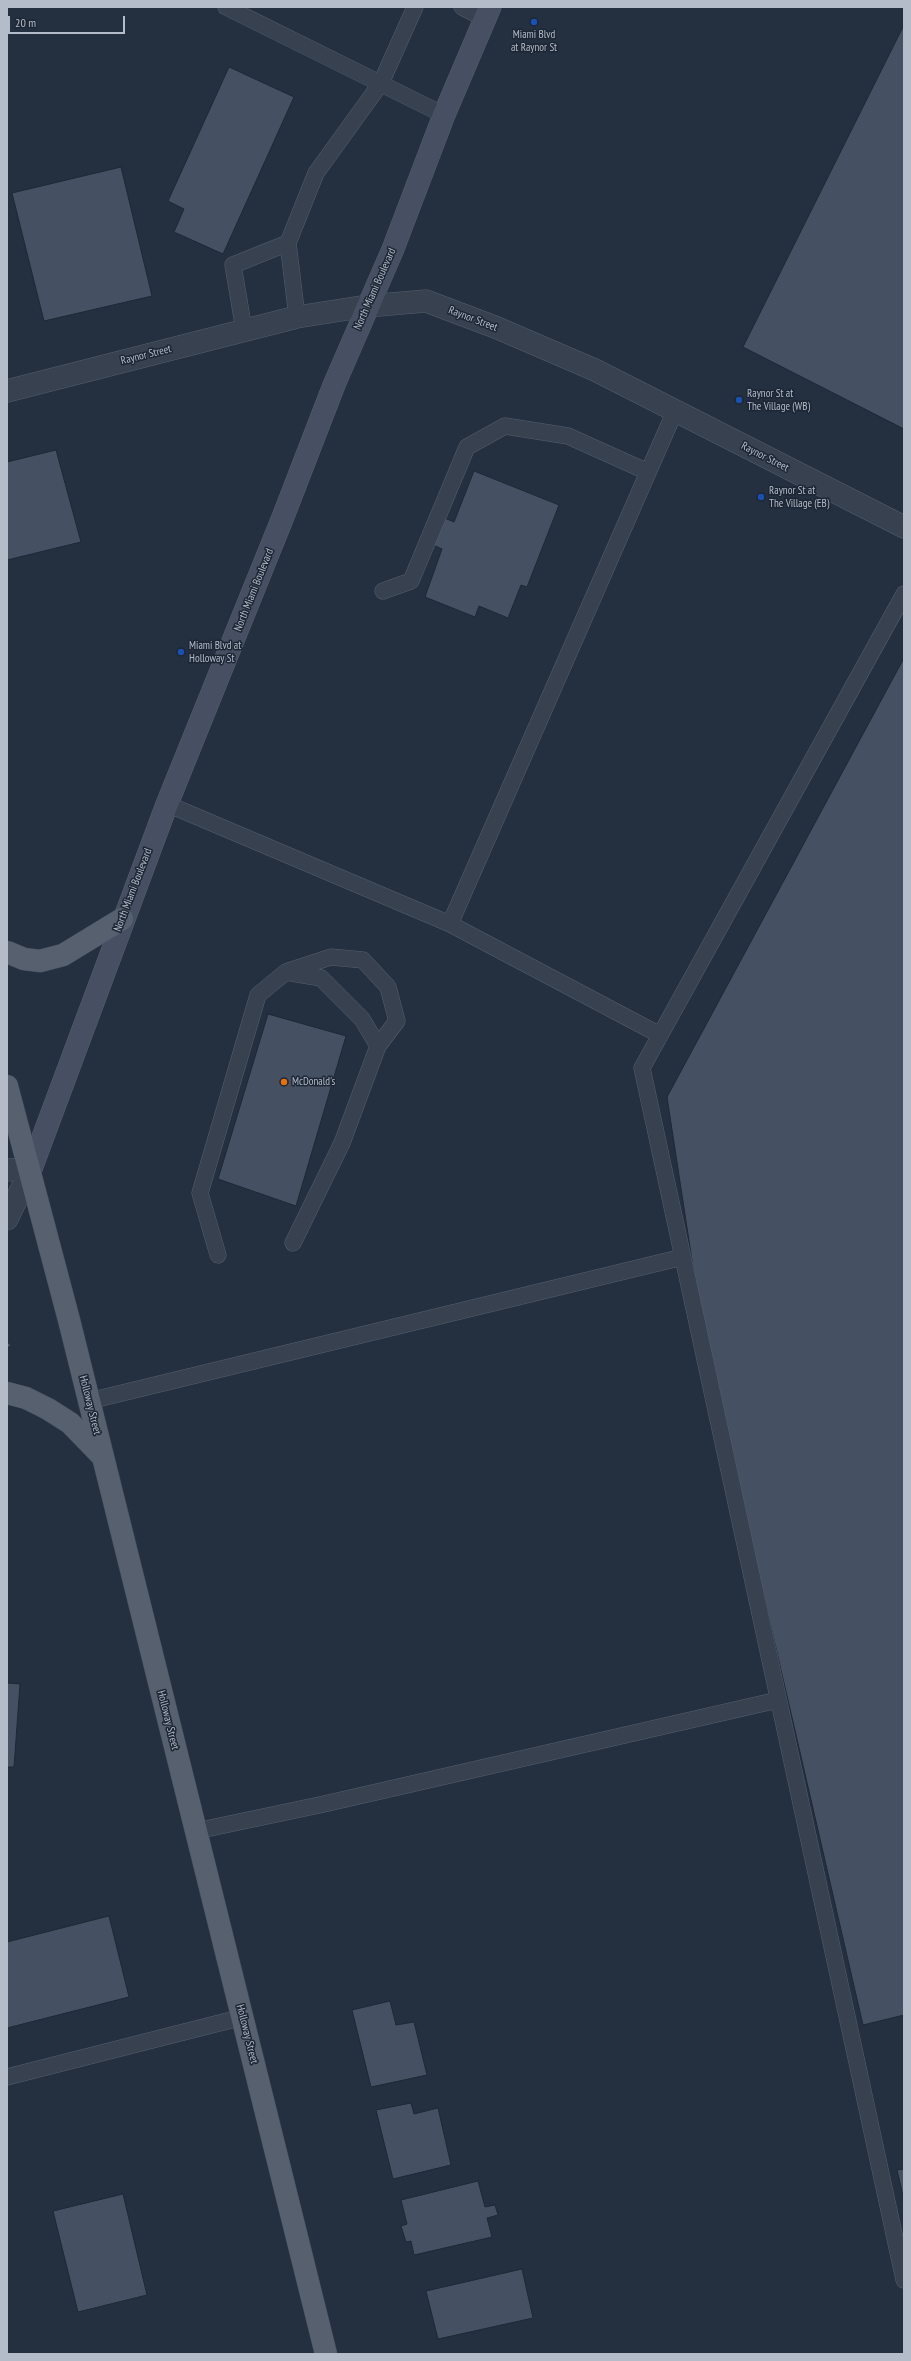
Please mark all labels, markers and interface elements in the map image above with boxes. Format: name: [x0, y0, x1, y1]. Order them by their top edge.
scale bar: [10, 8, 127, 34]
text: 20 m: [15, 15, 36, 30]
marker: Miami Blvd at Raynor St: [529, 17, 539, 27]
place label: Miami Blvd at Raynor St: [511, 28, 557, 54]
street label: North Miami Boulevard: [351, 246, 399, 332]
street label: Raynor Street: [447, 304, 499, 334]
street label: Raynor Street: [119, 342, 173, 368]
place label: Raynor St at The Village (WB): [747, 387, 810, 413]
marker: Raynor St at The Village (WB): [734, 395, 744, 405]
street label: Raynor Street: [739, 439, 791, 475]
place label: Raynor St at The Village (EB): [769, 484, 829, 510]
marker: Raynor St at The Village (EB): [756, 492, 766, 502]
street label: North Miami Boulevard: [231, 547, 277, 633]
place label: Miami Blvd at Holloway St: [189, 639, 241, 665]
marker: Miami Blvd at Holloway St: [176, 647, 186, 657]
street label: North Miami Boulevard: [111, 847, 155, 933]
place label: McDonald's: [292, 1075, 335, 1089]
marker: McDonald's: [279, 1077, 289, 1087]
street label: Holloway Street: [76, 1374, 104, 1436]
street label: Holloway Street: [154, 1689, 182, 1751]
street label: Holloway Street: [233, 2003, 261, 2065]

